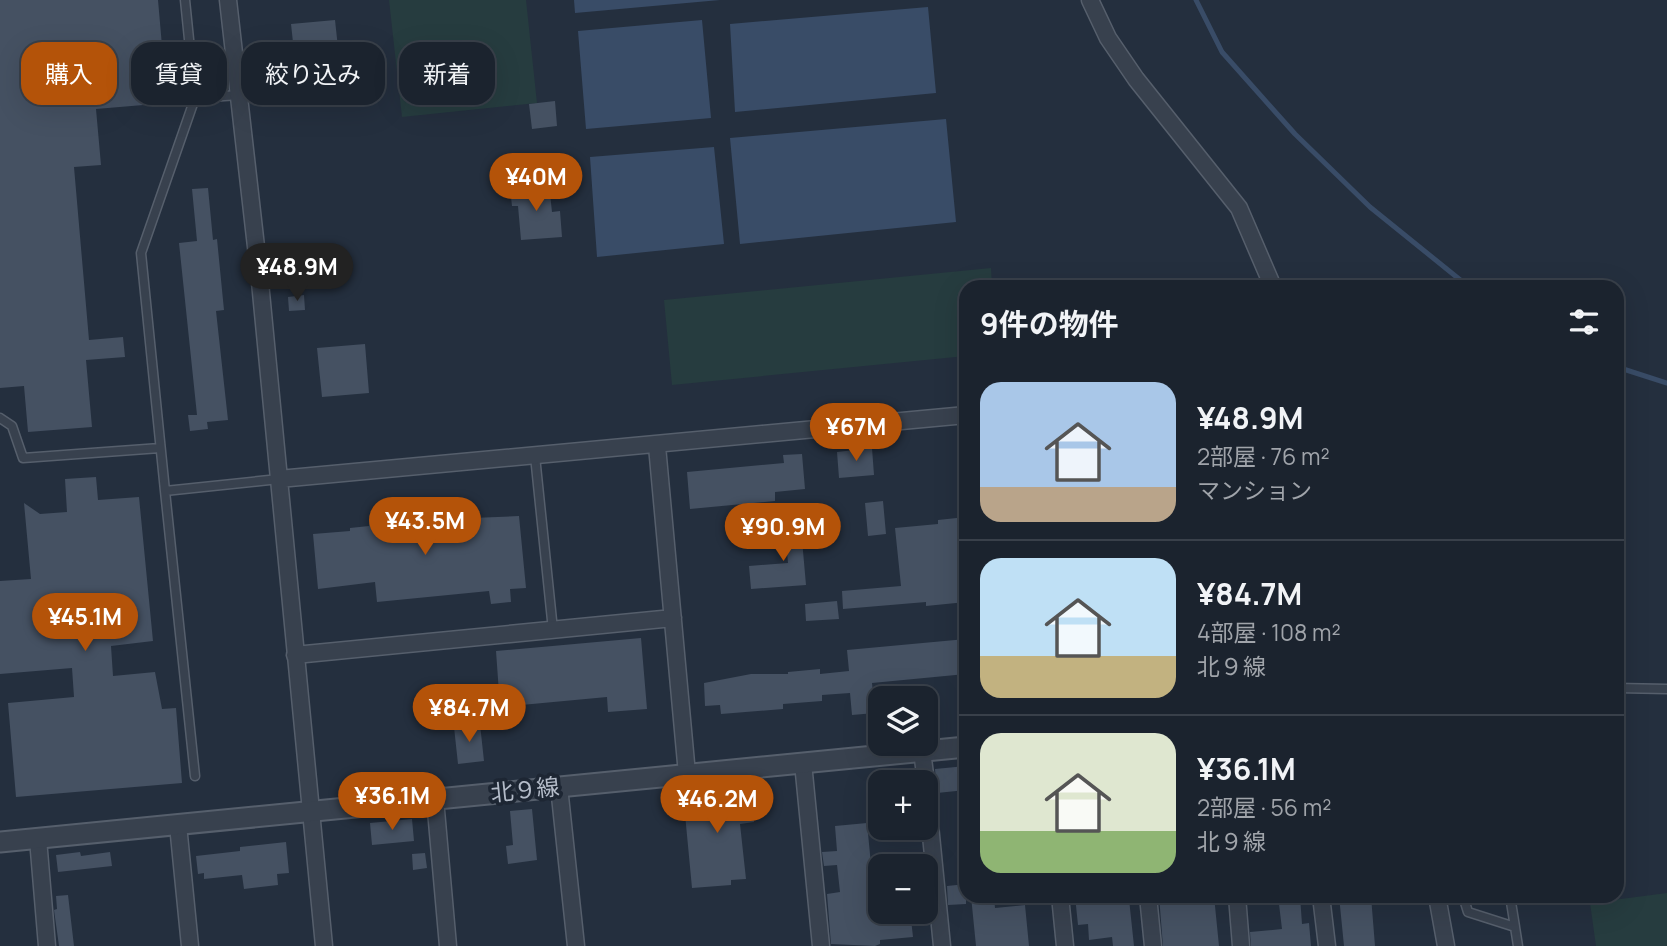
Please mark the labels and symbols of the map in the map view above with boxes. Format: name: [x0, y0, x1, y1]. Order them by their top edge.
pin: ¥40M: [495, 154, 577, 213]
pin: ¥48.9M: [240, 244, 354, 303]
pin: ¥67M: [815, 404, 897, 463]
pin: ¥43.5M: [368, 498, 482, 557]
pin: ¥90.9M: [726, 504, 840, 563]
pin: ¥45.1M: [28, 594, 142, 653]
pin: ¥84.7M: [412, 684, 526, 744]
street label: 北９線: [489, 769, 561, 809]
pin: ¥36.1M: [335, 772, 449, 832]
pin: ¥46.2M: [660, 776, 774, 835]

